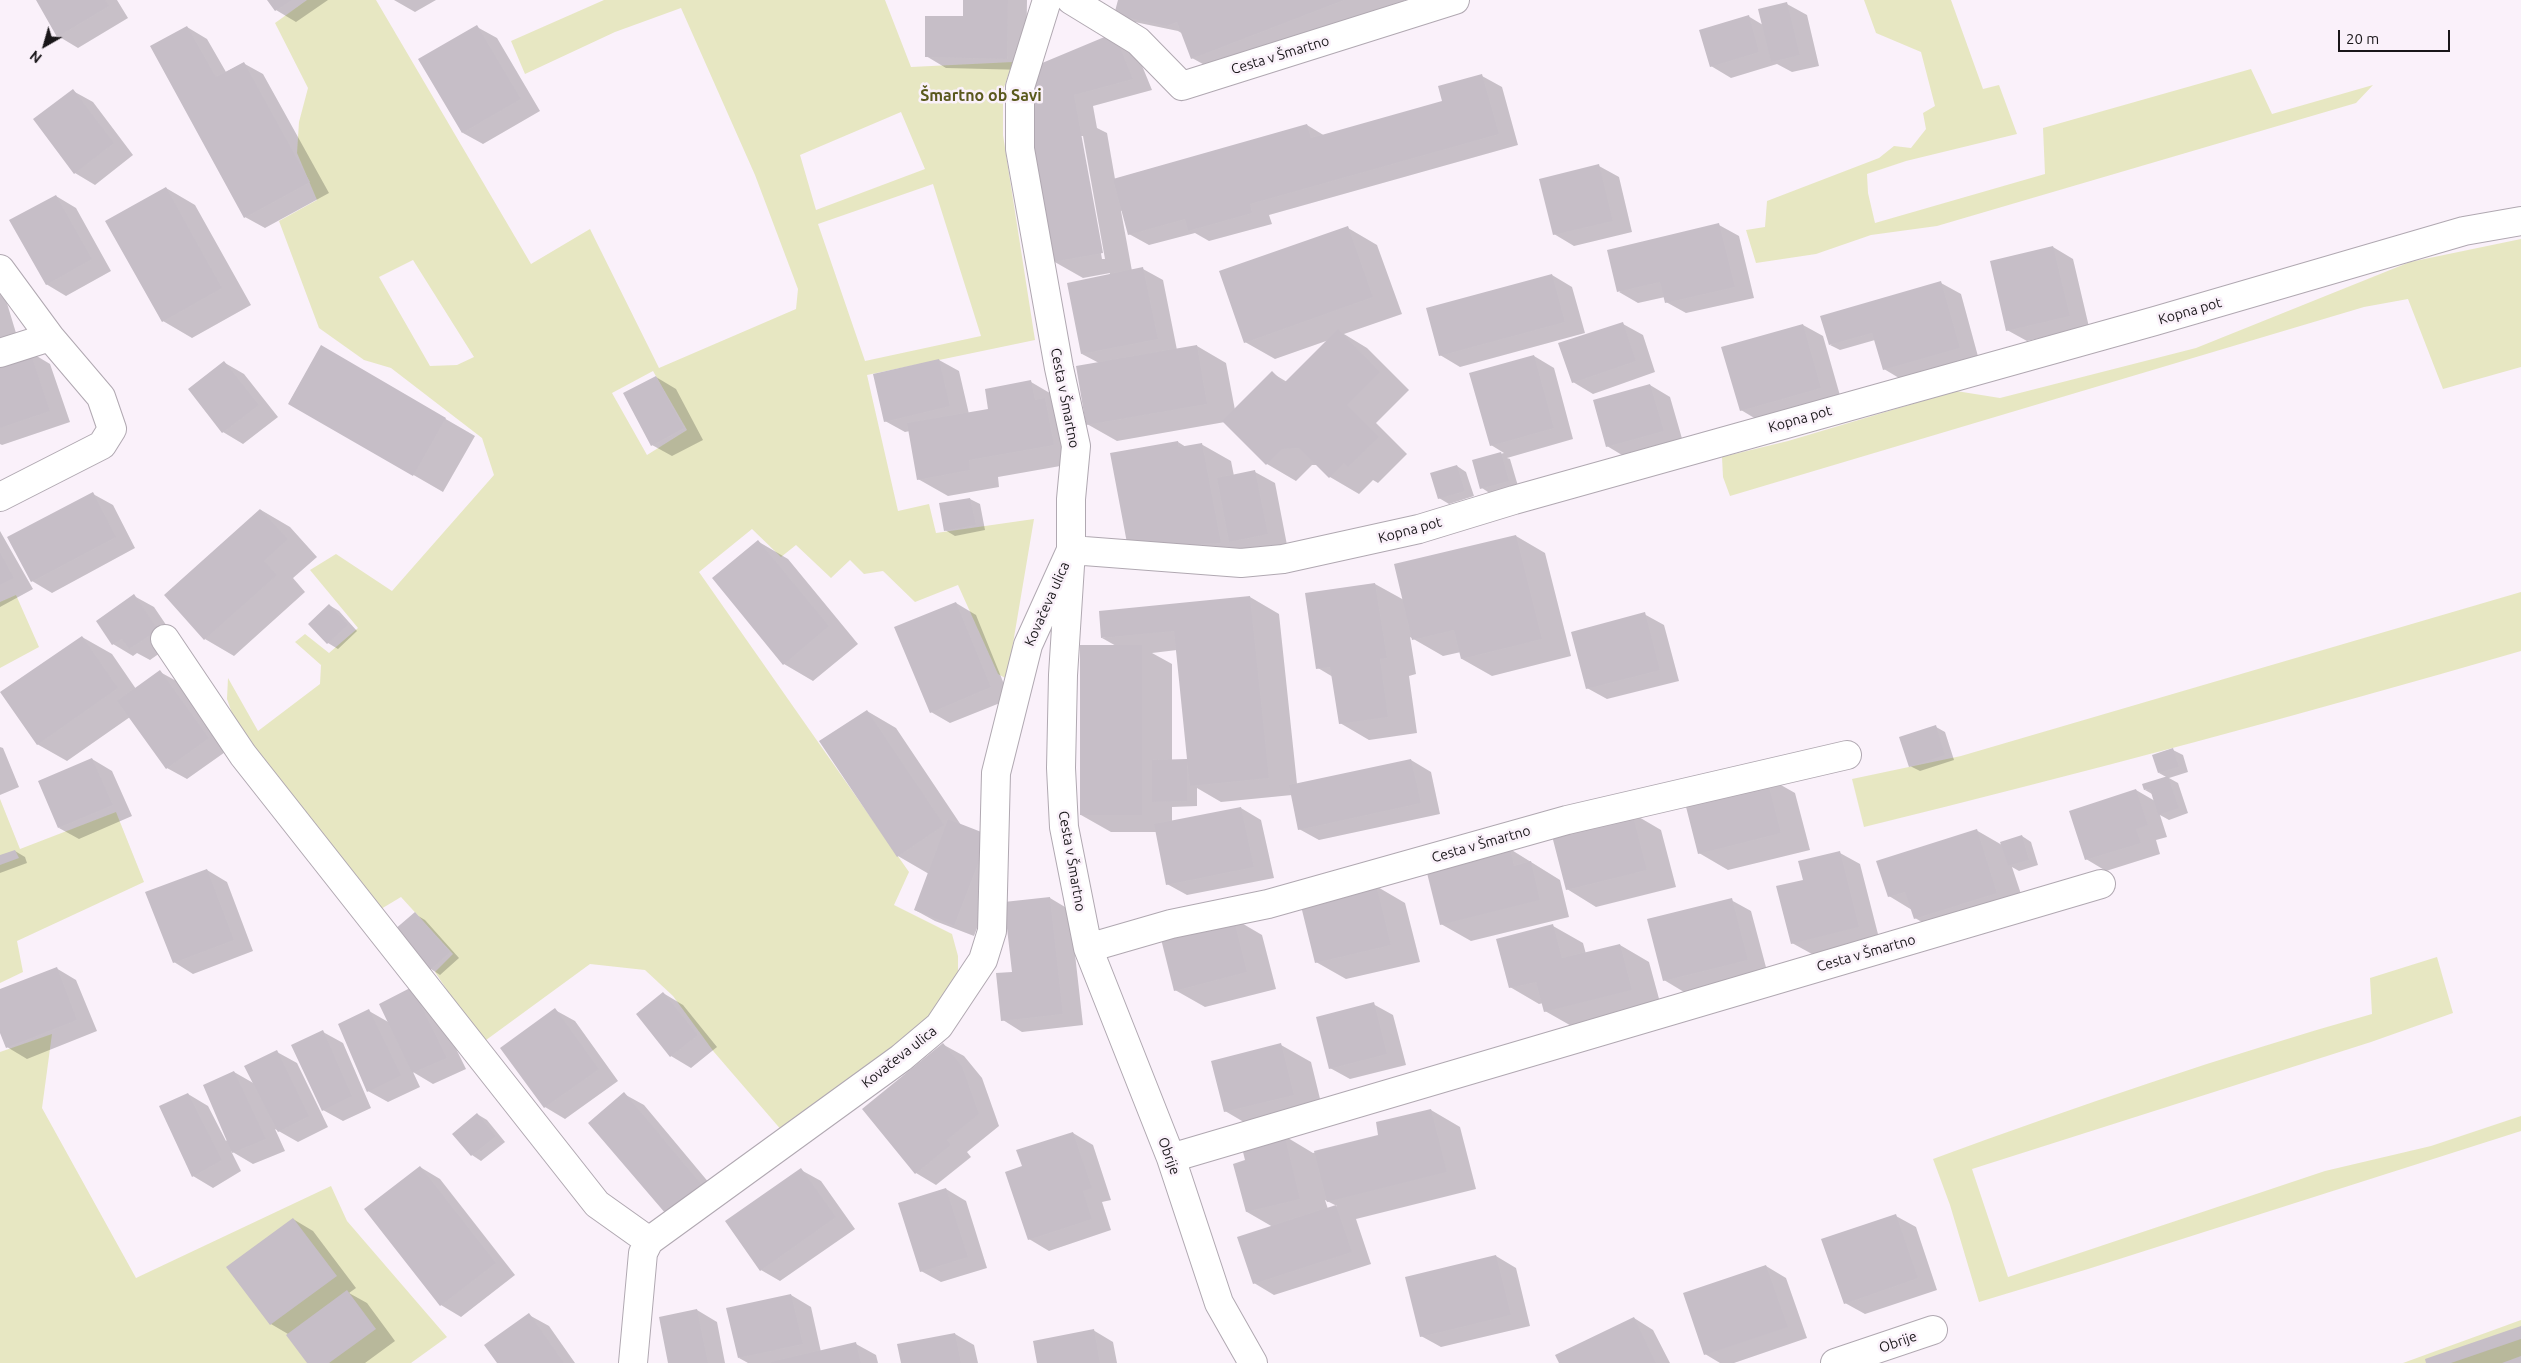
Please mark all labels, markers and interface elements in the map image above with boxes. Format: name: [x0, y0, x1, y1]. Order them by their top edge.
north arrow: [20, 20, 70, 70]
scale bar: [2341, 20, 2454, 52]
text: 20 m: [2346, 30, 2379, 47]
street label: Cesta v Šmartno: [1229, 32, 1331, 78]
text: N: [27, 47, 45, 66]
district label: Šmartno ob Savi: [920, 86, 1042, 106]
street label: Kopna pot: [2156, 294, 2224, 328]
street label: Cesta v Šmartno: [1047, 346, 1083, 450]
street label: Kopna pot: [1766, 402, 1834, 436]
street label: Kopna pot: [1376, 513, 1444, 547]
street label: Kovačeva ulica: [1021, 559, 1073, 649]
street label: Cesta v Šmartno: [1055, 809, 1089, 913]
street label: Cesta v Šmartno: [1430, 822, 1532, 866]
street label: Cesta v Šmartno: [1815, 931, 1917, 975]
street label: Kovačeva ulica: [858, 1022, 940, 1092]
street label: Obrije: [1154, 1135, 1184, 1177]
street label: Obrije: [1877, 1328, 1919, 1356]

